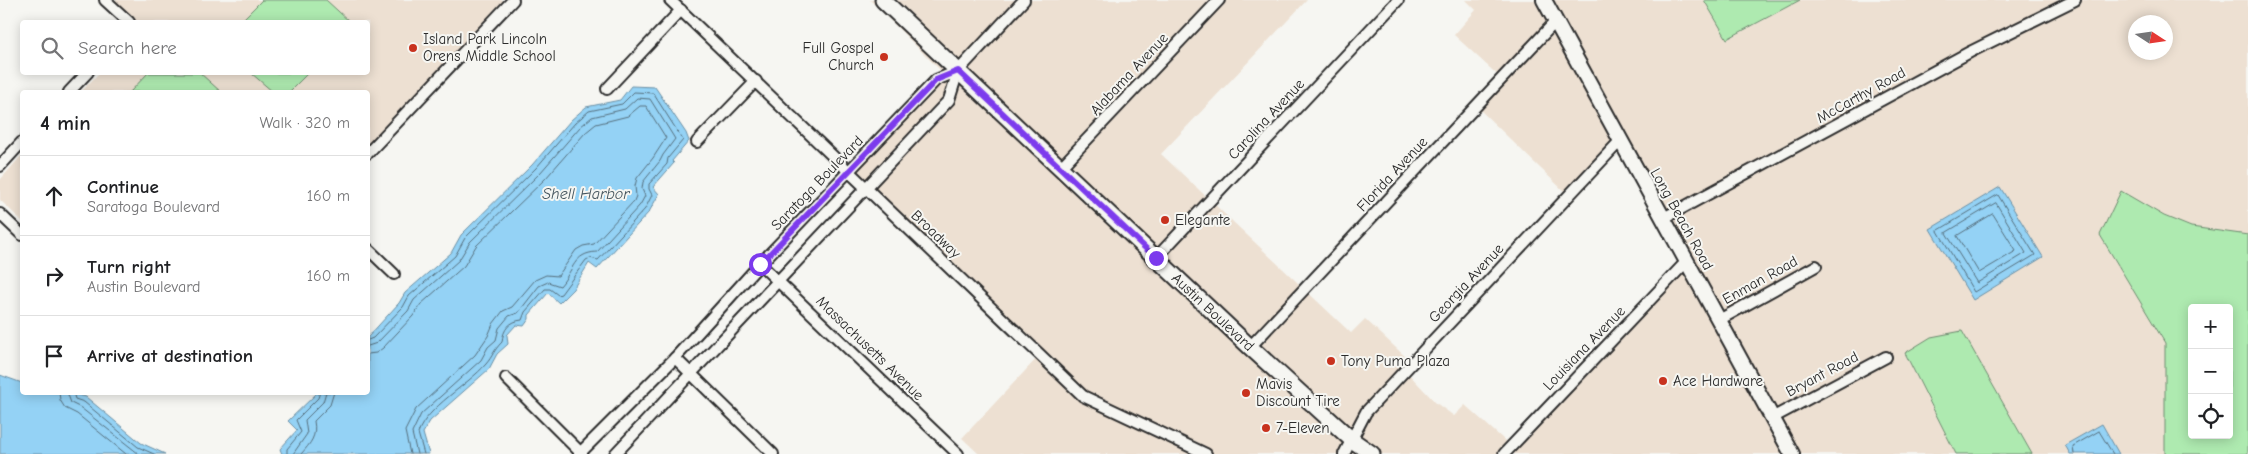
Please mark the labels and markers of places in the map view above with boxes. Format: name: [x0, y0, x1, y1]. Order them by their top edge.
place label: Island Park Lincoln Orens Middle School: [423, 30, 556, 65]
place label: Full Gospel Church: [803, 39, 874, 74]
marker: Island Park Lincoln Orens Middle School: [407, 42, 419, 54]
marker: Full Gospel Church: [878, 51, 890, 63]
place label: Elegante: [1175, 211, 1231, 229]
marker: Elegante: [1159, 214, 1171, 226]
place label: Tony Puma Plaza: [1341, 352, 1450, 370]
marker: Tony Puma Plaza: [1325, 355, 1337, 367]
place label: Ace Hardware: [1673, 372, 1764, 390]
place label: Mavis Discount Tire: [1256, 375, 1340, 410]
marker: Ace Hardware: [1657, 375, 1669, 387]
marker: Mavis Discount Tire: [1240, 387, 1252, 399]
place label: 7-Eleven: [1276, 419, 1330, 437]
marker: 7-Eleven: [1260, 422, 1272, 434]

